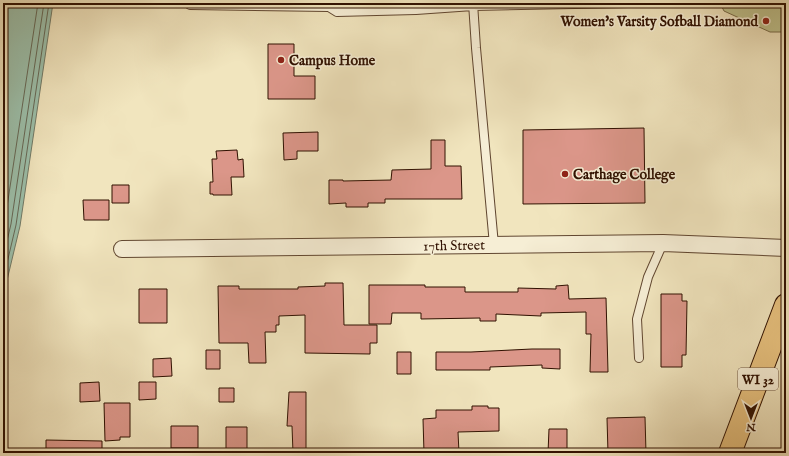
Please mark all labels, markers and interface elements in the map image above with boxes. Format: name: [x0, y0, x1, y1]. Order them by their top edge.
place label: Women's Varsity Sofball Diamond: [559, 13, 759, 31]
marker: Women's Varsity Sofball Diamond: [761, 16, 771, 26]
place label: Campus Home: [289, 52, 376, 70]
marker: Campus Home: [276, 55, 286, 65]
place label: Carthage College: [573, 166, 676, 184]
marker: Carthage College: [560, 169, 570, 179]
street label: 17th Street: [423, 236, 485, 256]
road number: WI 32: [738, 368, 778, 390]
north arrow: [731, 398, 771, 438]
text: N: [746, 420, 757, 434]

